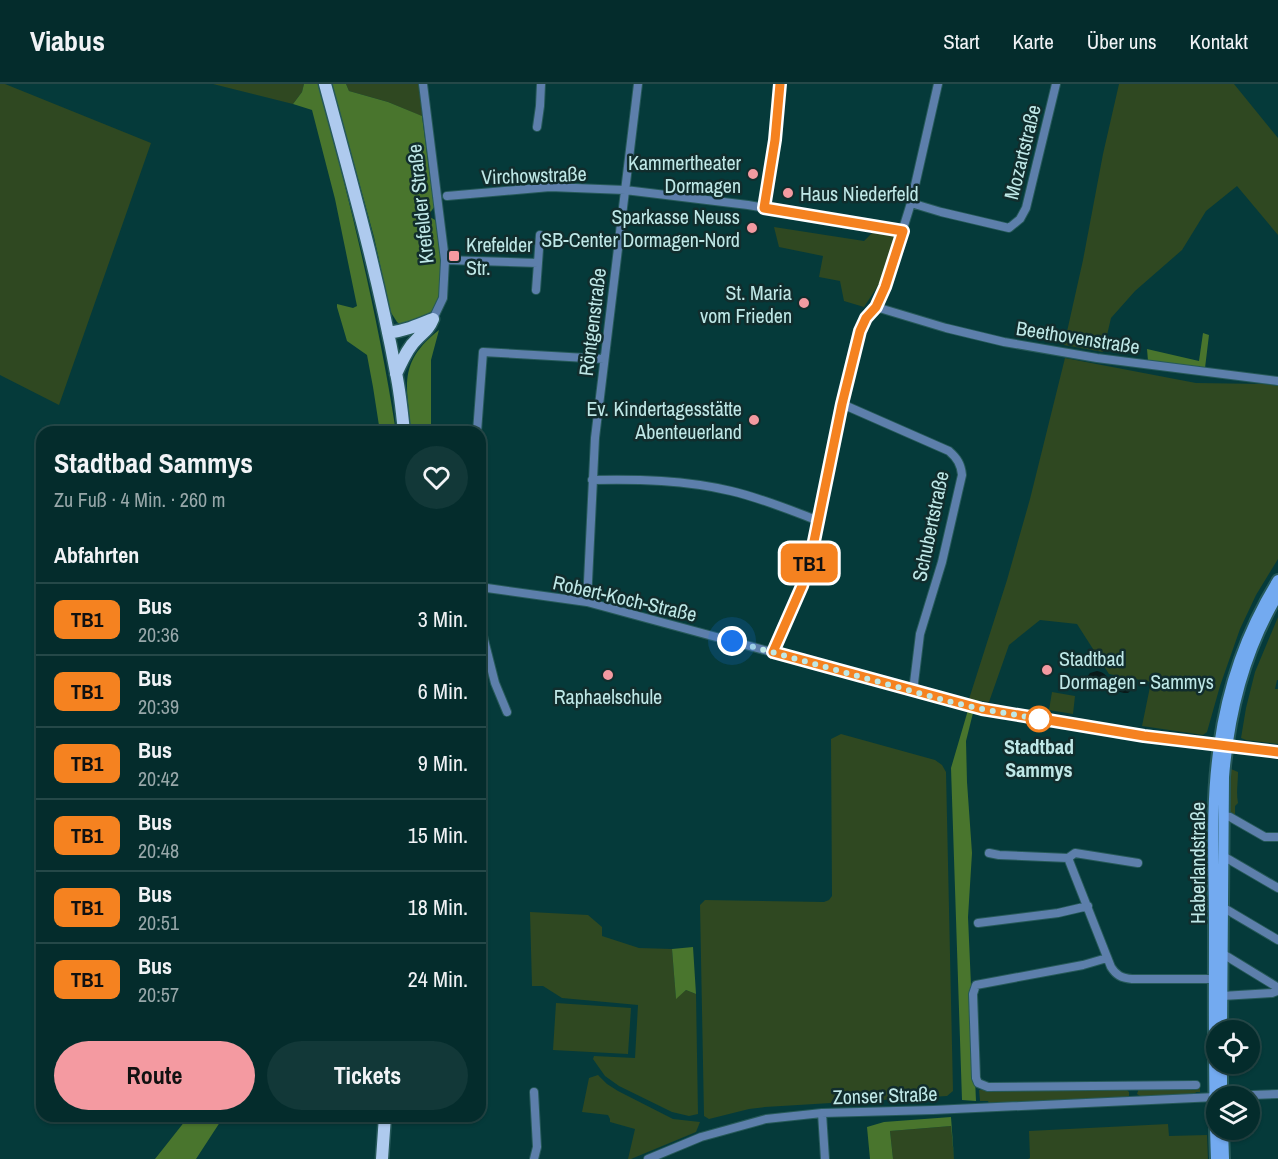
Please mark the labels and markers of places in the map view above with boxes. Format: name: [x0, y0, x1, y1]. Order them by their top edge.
place label: Kammertheater Dormagen: [628, 149, 742, 199]
marker: Kammertheater Dormagen: [746, 167, 760, 181]
place label: Haus Niederfeld: [800, 180, 919, 207]
marker: Haus Niederfeld: [781, 186, 795, 200]
place label: Sparkasse Neuss SB-Center Dormagen-Nord: [541, 203, 740, 253]
marker: Sparkasse Neuss SB-Center Dormagen-Nord: [745, 221, 759, 235]
place label: Krefelder Str.: [466, 231, 533, 281]
marker: Krefelder Str.: [447, 249, 461, 263]
place label: St. Maria vom Frieden: [700, 279, 792, 329]
marker: St. Maria vom Frieden: [797, 296, 811, 310]
place label: Ev. Kindertagesstätte Abenteuerland: [586, 395, 742, 445]
marker: Ev. Kindertagesstätte Abenteuerland: [747, 413, 761, 427]
place label: Stadtbad Dormagen - Sammys: [1059, 645, 1214, 695]
marker: Stadtbad Dormagen - Sammys: [1040, 663, 1054, 677]
marker: Raphaelschule: [601, 668, 615, 682]
place label: Raphaelschule: [554, 683, 662, 710]
marker: Stadtbad Sammys: [1026, 706, 1052, 732]
place label: Stadtbad Sammys: [1004, 733, 1074, 783]

